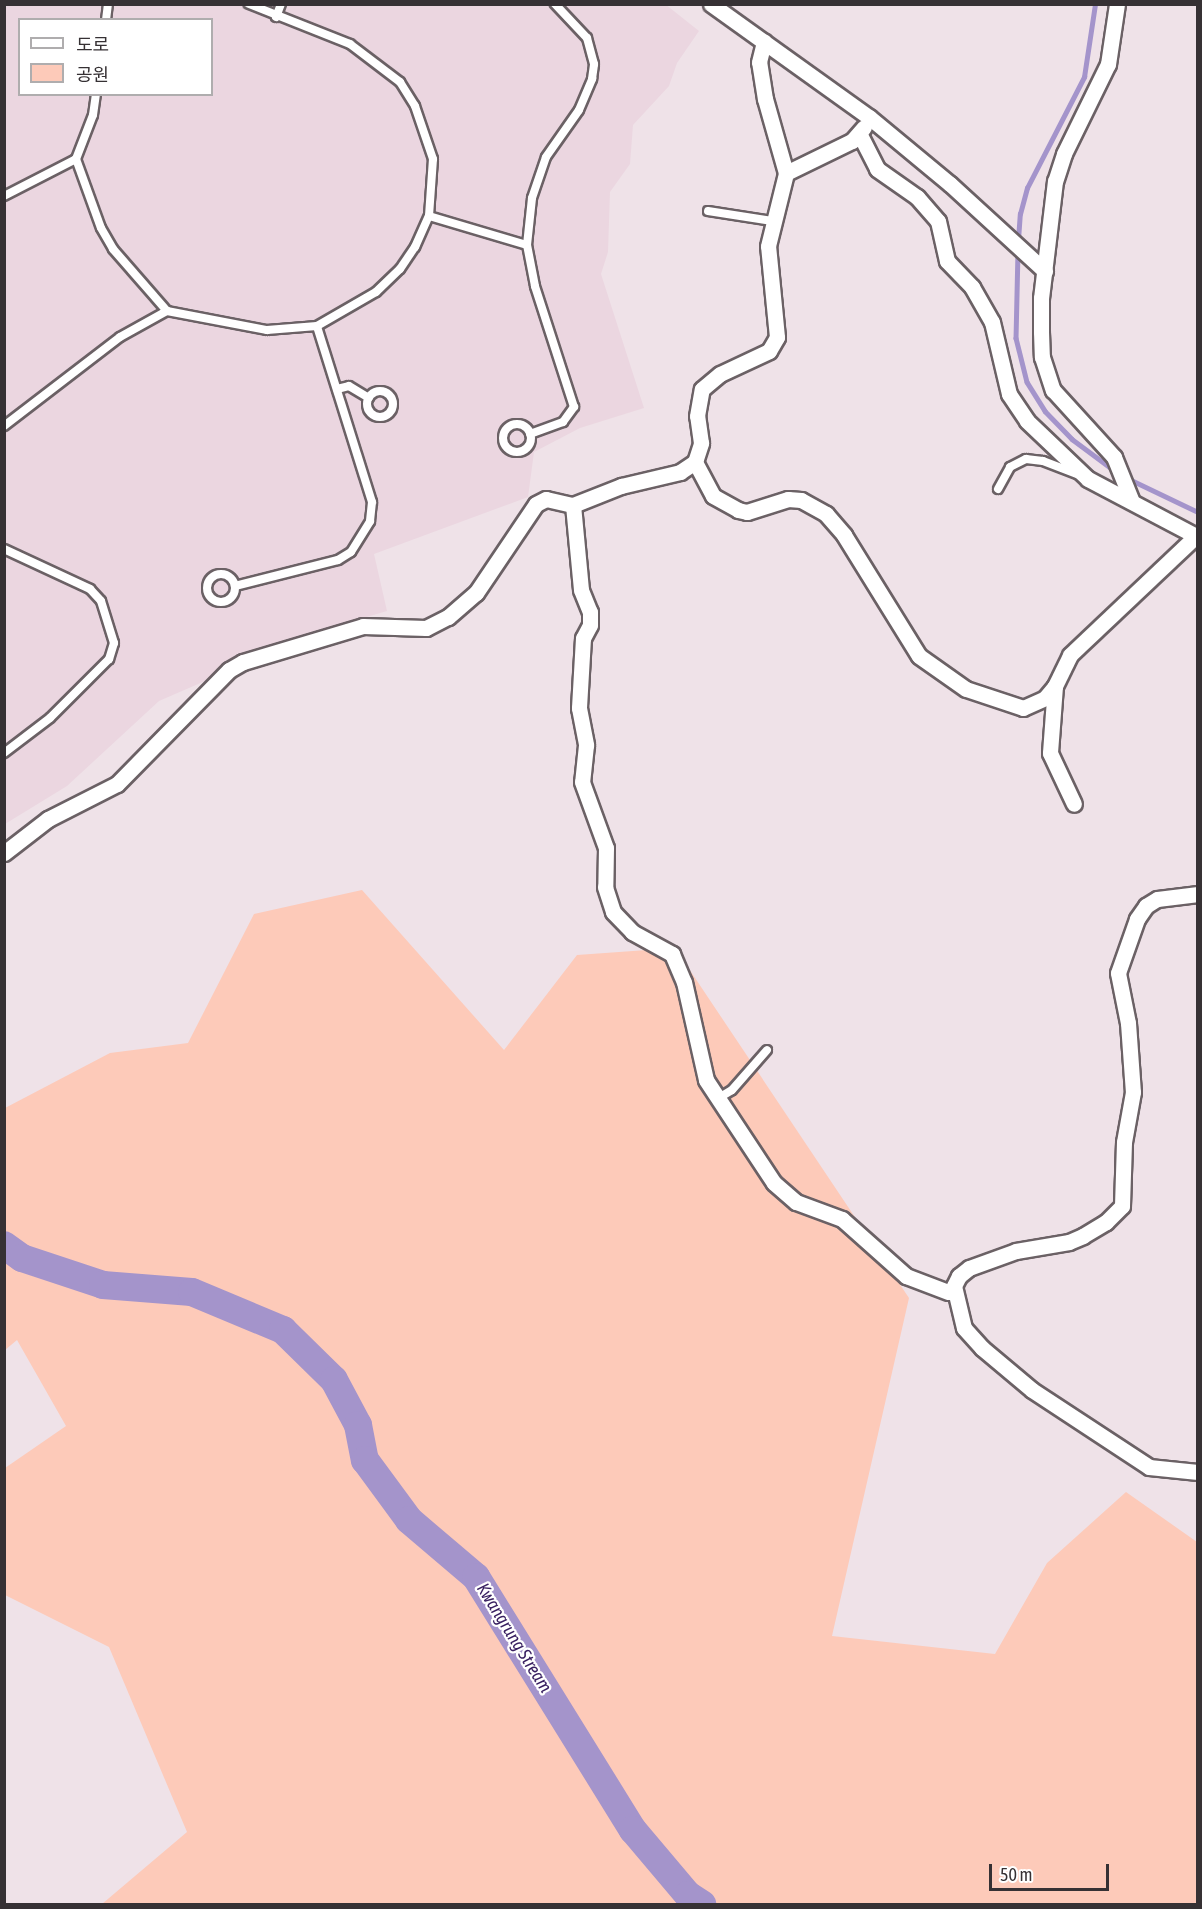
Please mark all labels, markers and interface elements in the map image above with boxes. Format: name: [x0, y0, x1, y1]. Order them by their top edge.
legend: [18, 18, 213, 96]
text: 도로: [76, 34, 109, 55]
text: 공원: [76, 64, 109, 85]
water label: Kwangrung Stream: [472, 1579, 556, 1697]
scale bar: [992, 1852, 1112, 1890]
text: 50 m: [1000, 1864, 1032, 1885]

